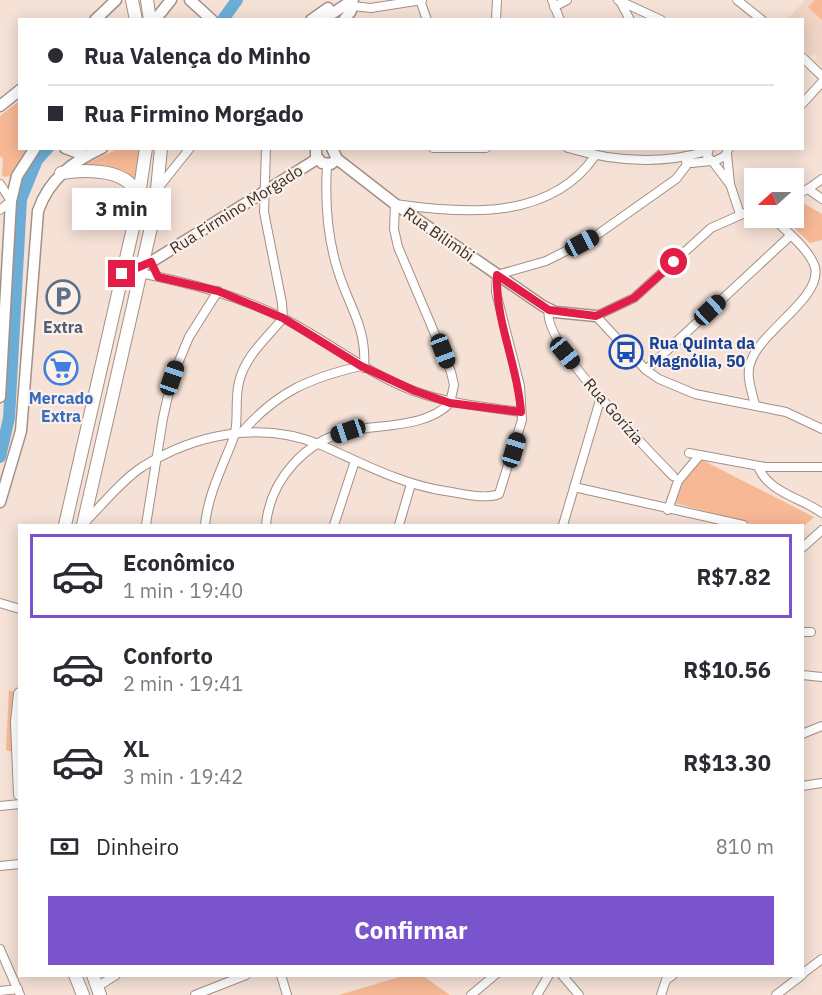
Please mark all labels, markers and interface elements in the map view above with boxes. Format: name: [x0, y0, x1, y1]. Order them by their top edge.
text: Rua Valença do Minho: [84, 41, 311, 70]
text: Rua Firmino Morgado: [84, 99, 304, 128]
street label: Rua Firmino Morgado: [166, 160, 306, 258]
north arrow: [744, 168, 804, 228]
map controls: [744, 168, 804, 228]
callout: 3 min: [72, 187, 172, 229]
text: 3 min: [95, 195, 148, 222]
street label: Rua Bilimbi: [400, 202, 478, 266]
car: [562, 227, 602, 259]
route start: [660, 248, 687, 275]
route end: [108, 260, 135, 287]
parking icon: Extra: [45, 279, 81, 315]
car: [691, 291, 729, 329]
place label: Extra: [43, 317, 83, 337]
car: [428, 331, 458, 371]
car: [547, 333, 583, 373]
place label: Rua Quinta da Magnólia, 50: [649, 333, 755, 371]
bus stop icon: Rua Quinta da Magnólia, 50: [608, 334, 644, 370]
supermarket icon: Mercado Extra: [43, 350, 79, 386]
car: [158, 358, 186, 398]
street label: Rua Gorízia: [580, 374, 649, 449]
place label: Mercado Extra: [29, 388, 93, 426]
car: [328, 417, 368, 445]
car: [500, 430, 528, 470]
text: Econômico: [123, 548, 235, 577]
icon: car: [51, 549, 105, 603]
text: R$7.82: [697, 562, 771, 591]
text: 1 min · 19:40: [123, 577, 243, 604]
text: Conforto: [123, 641, 213, 670]
icon: car: [51, 642, 105, 696]
text: R$10.56: [683, 655, 771, 684]
text: 2 min · 19:41: [123, 670, 243, 697]
text: XL: [123, 734, 149, 763]
icon: car: [51, 735, 105, 789]
text: R$13.30: [683, 748, 771, 777]
text: 3 min · 19:42: [123, 763, 243, 790]
icon: cash: [48, 830, 81, 863]
text: Dinheiro: [96, 832, 179, 861]
text: 810 m: [716, 833, 774, 860]
button: Confirmar: [48, 896, 774, 965]

